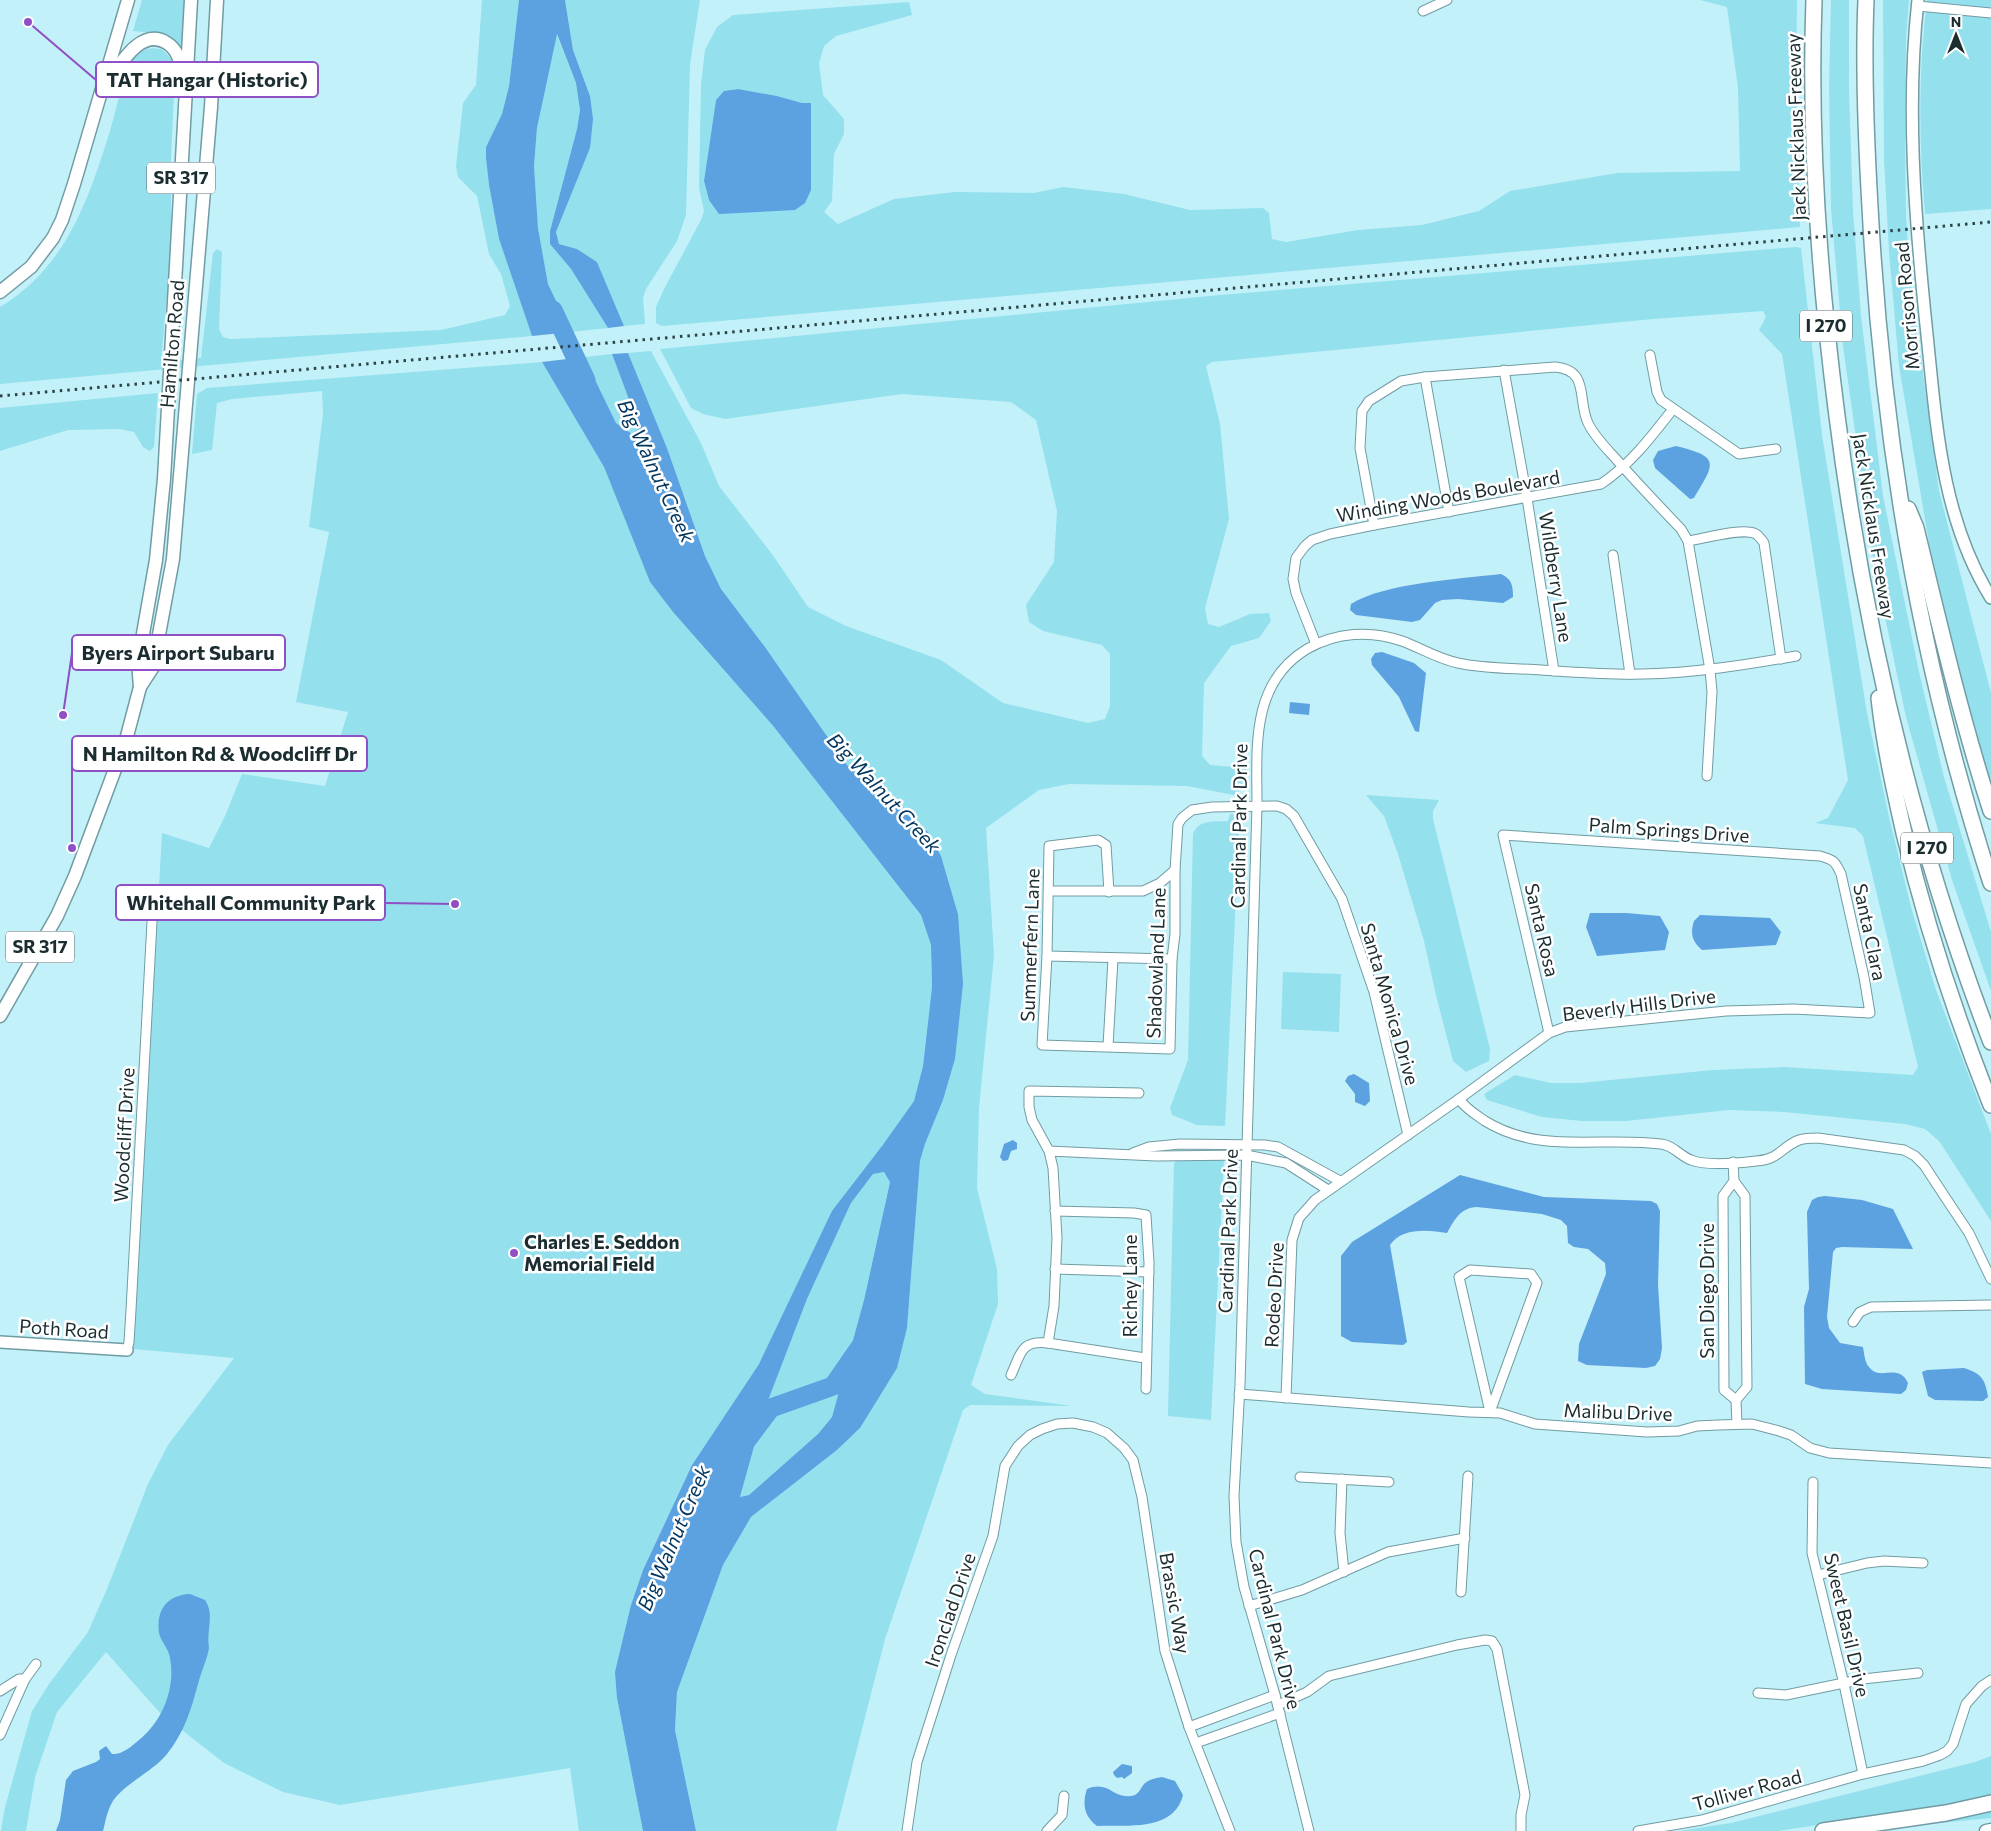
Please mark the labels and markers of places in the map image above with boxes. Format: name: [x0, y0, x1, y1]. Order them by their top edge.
callout: TAT Hangar (Historic): [96, 62, 318, 97]
callout: Byers Airport Subaru: [72, 635, 285, 670]
callout: N Hamilton Rd & Woodcliff Dr: [72, 736, 367, 771]
callout: Whitehall Community Park: [116, 885, 385, 920]
place label: Charles E. Seddon Memorial Field: [524, 1230, 679, 1275]
marker: Charles E. Seddon Memorial Field: [508, 1247, 520, 1259]

